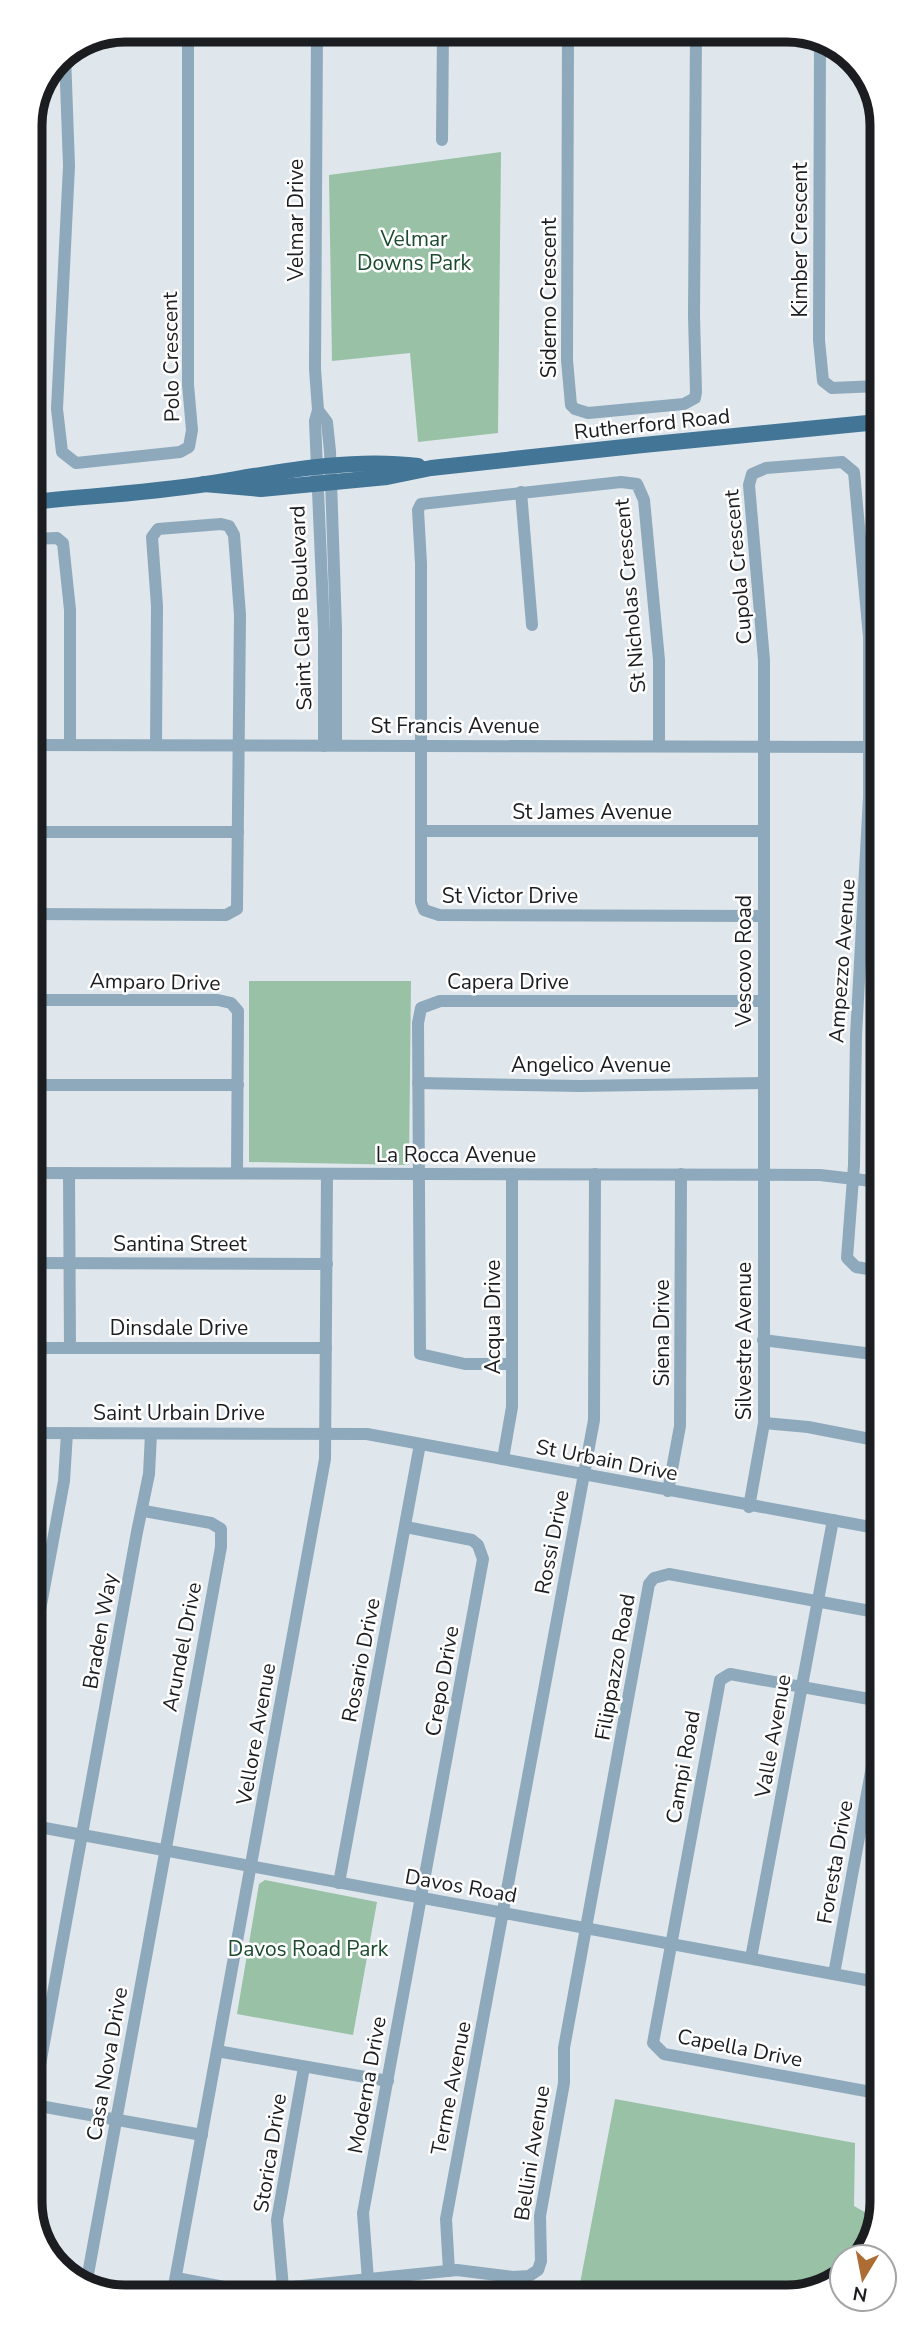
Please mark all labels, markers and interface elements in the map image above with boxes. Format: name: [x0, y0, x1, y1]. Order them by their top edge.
street label: Velmar Drive: [282, 159, 310, 282]
street label: Kimber Crescent: [786, 162, 814, 318]
street label: Siderno Crescent: [535, 217, 563, 378]
park label: Velmar Downs Park: [357, 225, 472, 277]
street label: Polo Crescent: [156, 291, 186, 422]
street label: Rutherford Road: [573, 402, 731, 446]
street label: Cupola Crescent: [717, 488, 759, 645]
street label: St Nicholas Crescent: [608, 497, 652, 694]
street label: Saint Clare Boulevard: [283, 505, 319, 711]
street label: St Francis Avenue: [371, 712, 539, 740]
street label: St James Avenue: [512, 798, 672, 826]
street label: Ampezzo Avenue: [822, 878, 862, 1044]
street label: St Victor Drive: [442, 882, 578, 910]
street label: Vescovo Road: [730, 895, 758, 1028]
street label: Amparo Drive: [89, 967, 221, 997]
street label: Capera Drive: [447, 968, 569, 996]
street label: Angelico Avenue: [511, 1051, 671, 1079]
street label: La Rocca Avenue: [376, 1141, 536, 1169]
street label: Santina Street: [113, 1230, 248, 1258]
street label: Acqua Drive: [479, 1259, 507, 1375]
street label: Silvestre Avenue: [730, 1262, 758, 1420]
street label: Siena Drive: [648, 1279, 676, 1387]
street label: Dinsdale Drive: [110, 1314, 248, 1342]
street label: Saint Urbain Drive: [93, 1399, 265, 1427]
street label: St Urbain Drive: [534, 1433, 680, 1487]
street label: Rossi Drive: [528, 1487, 576, 1597]
street label: Braden Way: [76, 1571, 124, 1691]
street label: Arundel Drive: [156, 1580, 208, 1714]
street label: Filippazzo Road: [588, 1592, 642, 1742]
street label: Rosario Drive: [335, 1595, 387, 1725]
street label: Crepo Drive: [419, 1624, 465, 1738]
street label: Vellore Avenue: [230, 1661, 282, 1808]
street label: Valle Avenue: [748, 1672, 798, 1801]
street label: Campi Road: [659, 1708, 707, 1826]
street label: Foresta Drive: [810, 1798, 860, 1926]
street label: Davos Road: [403, 1862, 519, 1910]
park label: Davos Road Park: [228, 1935, 389, 1963]
street label: Casa Nova Drive: [80, 1985, 134, 2143]
street label: Moderna Drive: [341, 2014, 393, 2156]
street label: Terme Avenue: [424, 2019, 478, 2157]
street label: Capella Drive: [675, 2022, 805, 2074]
street label: Bellini Avenue: [508, 2083, 556, 2223]
street label: Storica Drive: [247, 2091, 293, 2215]
north arrow: [828, 2243, 898, 2313]
text: N: [851, 2280, 869, 2308]

